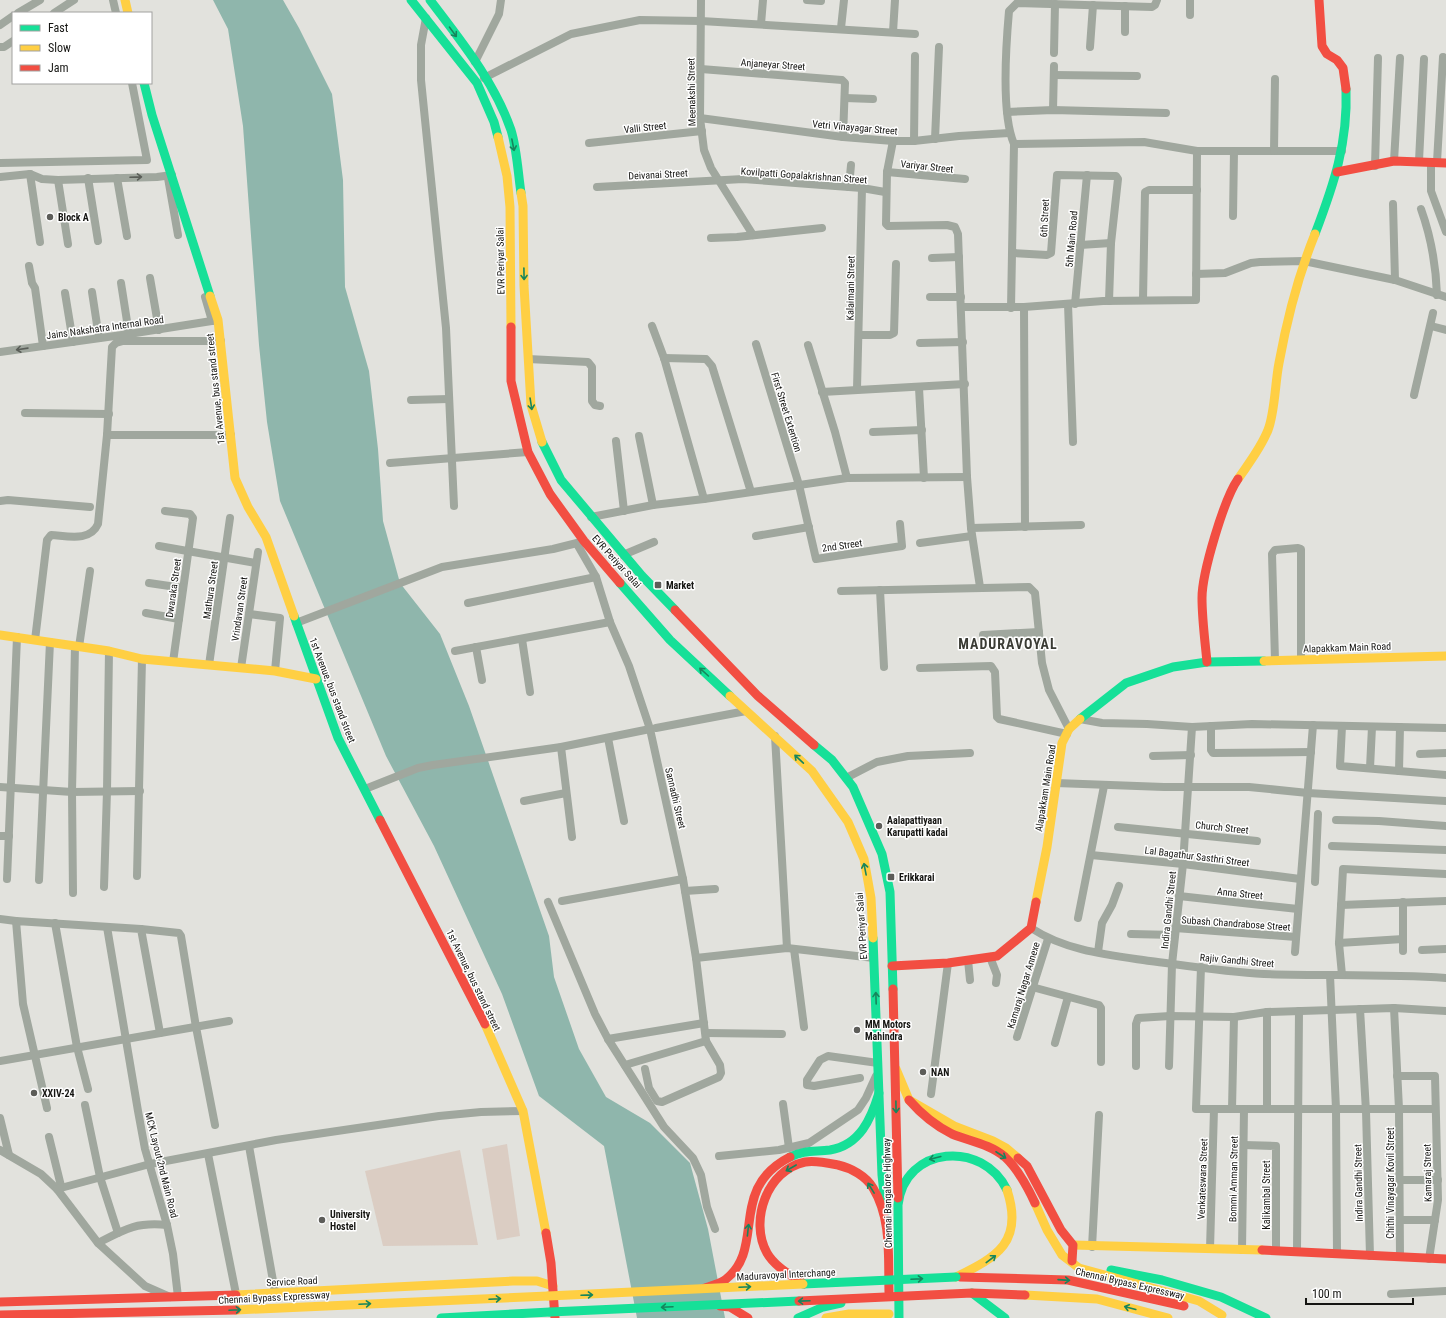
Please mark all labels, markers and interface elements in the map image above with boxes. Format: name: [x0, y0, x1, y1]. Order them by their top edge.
legend: [12, 12, 152, 84]
text: Fast: [48, 21, 69, 35]
one-way arrow: [449, 26, 457, 37]
text: Slow: [48, 41, 71, 55]
street label: Anjaneyar Street: [740, 57, 806, 72]
street label: Meenakshi Street: [685, 58, 698, 126]
text: Jam: [48, 61, 69, 75]
street label: Vetri Vinayagar Street: [812, 118, 898, 137]
street label: Valli Street: [623, 120, 667, 135]
one-way arrow: [510, 138, 518, 151]
street label: Variyar Street: [900, 158, 954, 175]
street label: Kovilpatti Gopalakrishnan Street: [740, 166, 868, 185]
street label: Deivanai Street: [628, 167, 688, 182]
one-way arrow: [129, 174, 142, 181]
street label: 6th Street: [1038, 198, 1051, 238]
street label: 5th Main Road: [1064, 210, 1079, 268]
marker: Block A: [45, 212, 55, 222]
place label: Block A: [58, 212, 89, 223]
street label: EVR Periyar Salai: [494, 227, 507, 295]
street label: Kalaimani Street: [844, 255, 857, 321]
one-way arrow: [520, 267, 528, 280]
street label: Jains Nakshatra Internal Road: [46, 314, 165, 341]
street label: 1st Avenue, bus stand street: [204, 333, 227, 445]
one-way arrow: [16, 345, 29, 353]
street label: First Street Extention: [769, 371, 804, 453]
one-way arrow: [527, 397, 535, 410]
street label: EVR Periyar Salai: [590, 533, 643, 590]
street label: 2nd Street: [821, 537, 863, 554]
street label: Dwaraka Street: [164, 558, 183, 618]
street label: Mathura Street: [201, 560, 220, 620]
street label: Vrindavan Street: [230, 576, 249, 642]
marker: Market: [653, 580, 663, 590]
place label: Market: [666, 580, 694, 591]
street label: 1st Avenue, bus stand street: [307, 636, 358, 744]
district label: MADURAVOYAL: [958, 636, 1058, 652]
street label: Alapakkam Main Road: [1303, 640, 1391, 655]
one-way arrow: [698, 667, 709, 676]
street label: Alapakkam Main Road: [1033, 744, 1058, 832]
one-way arrow: [795, 755, 805, 764]
street label: Sannadhi Street: [663, 767, 688, 830]
place label: Aalapattiyaan Karupatti kadai: [887, 815, 948, 838]
street label: Church Street: [1195, 819, 1249, 836]
marker: Aalapattiyaan Karupatti kadai: [874, 821, 884, 831]
street label: Lal Bagathur Sasthri Street: [1144, 845, 1250, 868]
one-way arrow: [861, 863, 869, 876]
street label: Indira Gandhi Street: [1159, 871, 1178, 949]
marker: Erikkarai: [886, 872, 896, 882]
place label: Erikkarai: [899, 872, 934, 883]
street label: Anna Street: [1217, 886, 1263, 901]
street label: EVR Periyar Salai: [854, 892, 869, 960]
street label: Subash Chandrabose Street: [1181, 914, 1291, 933]
street label: 1st Avenue, bus stand street: [444, 928, 503, 1033]
street label: Kamaraj Nagar Annexe: [1005, 940, 1042, 1030]
street label: Rajiv Gandhi Street: [1199, 952, 1275, 969]
one-way arrow: [872, 992, 880, 1005]
place label: MM Motors Mahindra: [865, 1019, 911, 1042]
marker: MM Motors Mahindra: [852, 1025, 862, 1035]
marker: NAN: [918, 1067, 928, 1077]
place label: NAN: [931, 1067, 949, 1078]
marker: XXIV-24: [29, 1088, 39, 1098]
place label: XXIV-24: [42, 1088, 75, 1099]
one-way arrow: [892, 1100, 900, 1113]
street label: MCK Layout 2nd Main Road: [143, 1111, 180, 1219]
street label: Chithi Vinayagar Kovil Street: [1385, 1127, 1396, 1239]
street label: Bommi Amman Street: [1227, 1136, 1240, 1222]
street label: Chennai Bangalore Highway: [881, 1138, 894, 1248]
street label: Venkateswara Street: [1196, 1138, 1209, 1220]
street label: Indira Gandhi Street: [1352, 1144, 1365, 1222]
street label: Kamaraj Street: [1421, 1144, 1434, 1202]
one-way arrow: [995, 1151, 1006, 1159]
one-way arrow: [929, 1154, 942, 1162]
street label: Kalikambal Street: [1261, 1160, 1272, 1230]
one-way arrow: [785, 1165, 797, 1173]
one-way arrow: [867, 1183, 875, 1194]
place label: University Hostel: [330, 1209, 371, 1232]
marker: University Hostel: [317, 1215, 327, 1225]
one-way arrow: [744, 1224, 752, 1237]
one-way arrow: [985, 1255, 996, 1263]
street label: Maduravoyal Interchange: [736, 1266, 836, 1283]
street label: Chennai Bypass Expressway: [1074, 1266, 1185, 1301]
street label: Service Road: [266, 1275, 318, 1288]
one-way arrow: [910, 1275, 923, 1282]
one-way arrow: [1057, 1277, 1070, 1284]
scale bar: [1306, 1280, 1413, 1306]
one-way arrow: [738, 1284, 751, 1291]
text: 100 m: [1312, 1287, 1342, 1301]
street label: Chennai Bypass Expressway: [218, 1289, 330, 1306]
one-way arrow: [580, 1291, 593, 1298]
one-way arrow: [488, 1295, 501, 1302]
one-way arrow: [798, 1297, 811, 1304]
one-way arrow: [358, 1301, 371, 1308]
one-way arrow: [661, 1303, 674, 1310]
one-way arrow: [1124, 1303, 1137, 1311]
one-way arrow: [228, 1307, 241, 1314]

